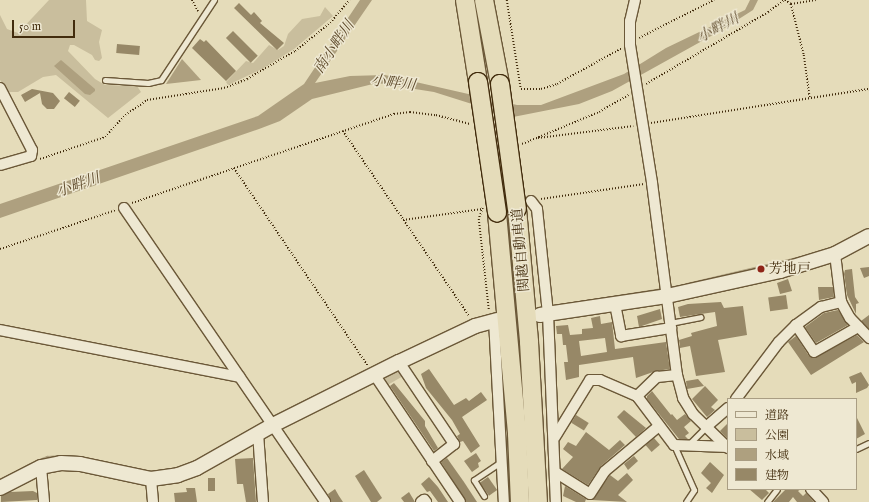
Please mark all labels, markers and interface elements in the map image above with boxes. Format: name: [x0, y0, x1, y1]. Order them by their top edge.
water label: 小畔川: [694, 9, 742, 47]
scale bar: [14, 12, 77, 38]
water label: 南小畔川: [310, 17, 358, 77]
text: 50 m: [19, 19, 41, 34]
water label: 小畔川: [370, 71, 416, 95]
water label: 小畔川: [54, 169, 102, 201]
street label: 関越自動車道: [509, 207, 533, 293]
place label: 芳地戸: [769, 261, 811, 277]
marker: 芳地戸: [756, 264, 766, 274]
legend: [727, 398, 857, 490]
text: 道路: [765, 408, 789, 423]
text: 公園: [765, 428, 789, 443]
text: 水域: [765, 448, 789, 463]
text: 建物: [765, 468, 789, 483]

